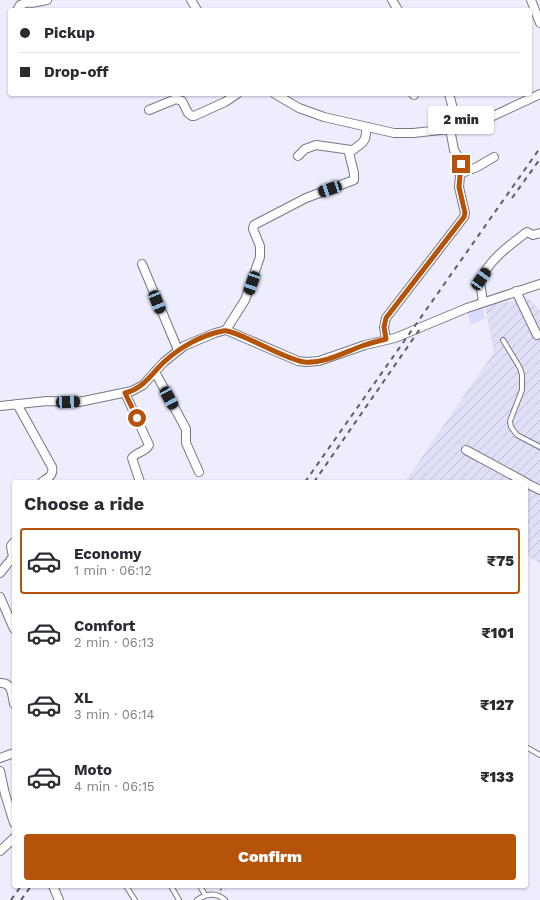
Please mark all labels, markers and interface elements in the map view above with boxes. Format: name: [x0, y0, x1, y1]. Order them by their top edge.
text: Pickup: [44, 24, 95, 42]
text: Drop-off: [44, 63, 109, 81]
callout: 2 min: [428, 106, 494, 134]
text: 2 min: [443, 112, 479, 127]
route end: [452, 155, 470, 173]
car: [317, 179, 343, 199]
car: [469, 266, 493, 292]
car: [242, 270, 262, 296]
car: [147, 289, 167, 315]
car: [158, 385, 180, 411]
car: [56, 395, 80, 409]
route start: [128, 409, 146, 427]
text: Choose a ride: [24, 493, 144, 514]
icon: car: [26, 543, 62, 579]
text: Economy: [74, 545, 141, 563]
text: ₹75: [487, 552, 514, 570]
text: 1 min · 06:12: [74, 563, 152, 578]
icon: car: [26, 615, 62, 651]
text: Comfort: [74, 617, 135, 635]
text: ₹101: [482, 624, 514, 642]
text: 2 min · 06:13: [74, 635, 154, 650]
icon: car: [26, 687, 62, 723]
text: XL: [74, 689, 93, 707]
text: ₹127: [480, 696, 514, 714]
text: 3 min · 06:14: [74, 707, 155, 722]
icon: car: [26, 759, 62, 795]
text: Moto: [74, 761, 112, 779]
text: ₹133: [480, 768, 514, 786]
text: 4 min · 06:15: [74, 779, 155, 794]
button: Confirm: [24, 834, 516, 880]

